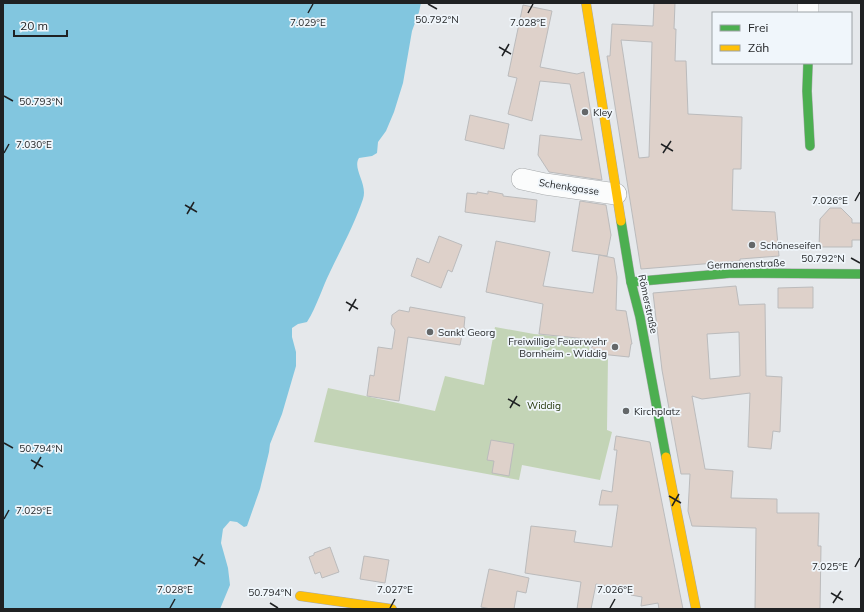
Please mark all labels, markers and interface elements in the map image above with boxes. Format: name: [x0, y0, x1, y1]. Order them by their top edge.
scale bar: [14, 12, 67, 38]
legend: [712, 12, 852, 64]
text: 50.792°N: [415, 13, 459, 26]
text: 7.029°E: [290, 16, 326, 29]
text: 7.028°E: [510, 16, 546, 29]
text: 20 m: [20, 18, 48, 33]
text: Frei: [748, 20, 768, 35]
text: Zäh: [748, 40, 769, 55]
text: 50.793°N: [19, 95, 63, 108]
place label: Kley: [593, 106, 613, 119]
marker: Kley: [580, 107, 590, 117]
text: 7.030°E: [16, 138, 52, 151]
street label: Schenkgasse: [538, 176, 600, 198]
text: 7.026°E: [812, 194, 848, 207]
place label: Schöneseifen: [760, 239, 822, 252]
marker: Schöneseifen: [747, 240, 757, 250]
text: 50.792°N: [801, 252, 845, 265]
street label: Germanenstraße: [707, 256, 785, 272]
street label: Römerstraße: [635, 273, 661, 335]
place label: Sankt Georg: [438, 326, 495, 339]
marker: Sankt Georg: [425, 327, 435, 337]
place label: Freiwillige Feuerwehr Bornheim - Widdig: [508, 335, 607, 360]
marker: Freiwillige Feuerwehr Bornheim - Widdig: [610, 342, 620, 352]
park label: Widdig: [527, 399, 561, 412]
place label: Kirchplatz: [634, 405, 680, 418]
marker: Kirchplatz: [621, 406, 631, 416]
text: 50.794°N: [19, 442, 63, 455]
text: 7.029°E: [16, 504, 52, 517]
text: 7.025°E: [812, 560, 848, 573]
text: 7.028°E: [157, 583, 193, 596]
text: 7.027°E: [377, 583, 413, 596]
text: 7.026°E: [597, 583, 633, 596]
text: 50.794°N: [248, 586, 292, 599]

